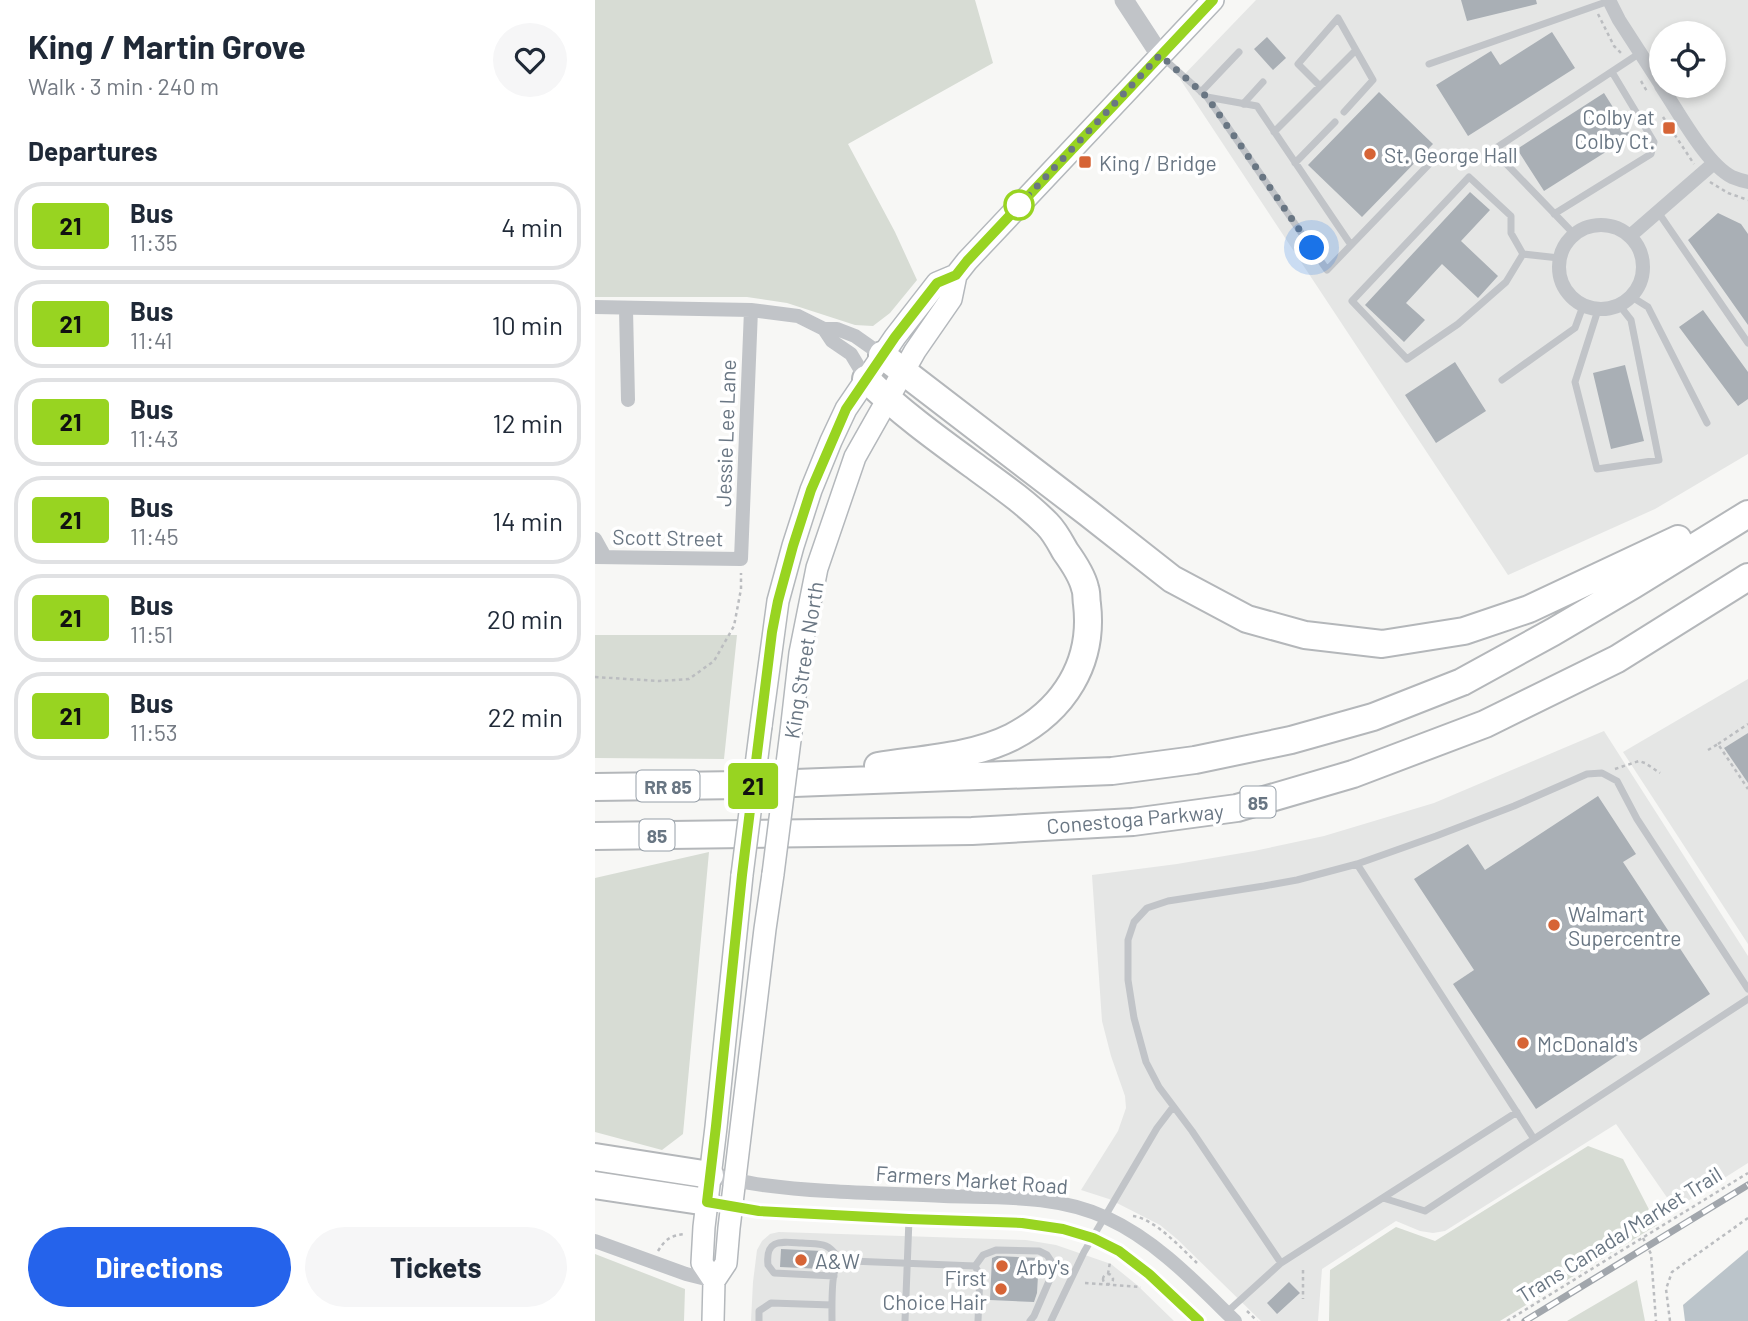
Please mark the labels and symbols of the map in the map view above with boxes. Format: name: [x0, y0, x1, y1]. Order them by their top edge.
place label: Colby at Colby Ct.: [1575, 104, 1655, 153]
marker: Colby at Colby Ct.: [1661, 120, 1677, 136]
place label: St. George Hall: [1384, 142, 1518, 167]
marker: St. George Hall: [1362, 146, 1378, 162]
place label: King / Bridge: [1099, 150, 1217, 175]
marker: King / Bridge: [1077, 154, 1093, 170]
unlabelled marker: [1004, 190, 1034, 220]
your location: [1294, 230, 1329, 265]
street label: Jessie Lee Lane: [710, 359, 740, 507]
street label: Scott Street: [612, 524, 724, 550]
street label: King Street North: [778, 580, 828, 740]
line badge: 21: [722, 763, 785, 809]
road number: RR 85: [637, 771, 699, 802]
road number: 85: [1241, 786, 1275, 818]
street label: Conestoga Parkway: [1045, 798, 1225, 838]
road number: 85: [639, 820, 675, 850]
place label: Walmart Supercentre: [1568, 901, 1681, 950]
marker: Walmart Supercentre: [1546, 917, 1562, 933]
place label: McDonald's: [1537, 1031, 1638, 1056]
marker: McDonald's: [1515, 1035, 1531, 1051]
street label: Farmers Market Road: [875, 1160, 1069, 1198]
street label: Trans Canada/Market Trail: [1512, 1161, 1726, 1307]
place label: A&W: [815, 1248, 860, 1273]
marker: A&W: [793, 1252, 809, 1268]
place label: Arby's: [1016, 1254, 1070, 1279]
marker: Arby's: [994, 1258, 1010, 1274]
place label: First Choice Hair: [883, 1265, 987, 1314]
marker: First Choice Hair: [993, 1281, 1009, 1297]

